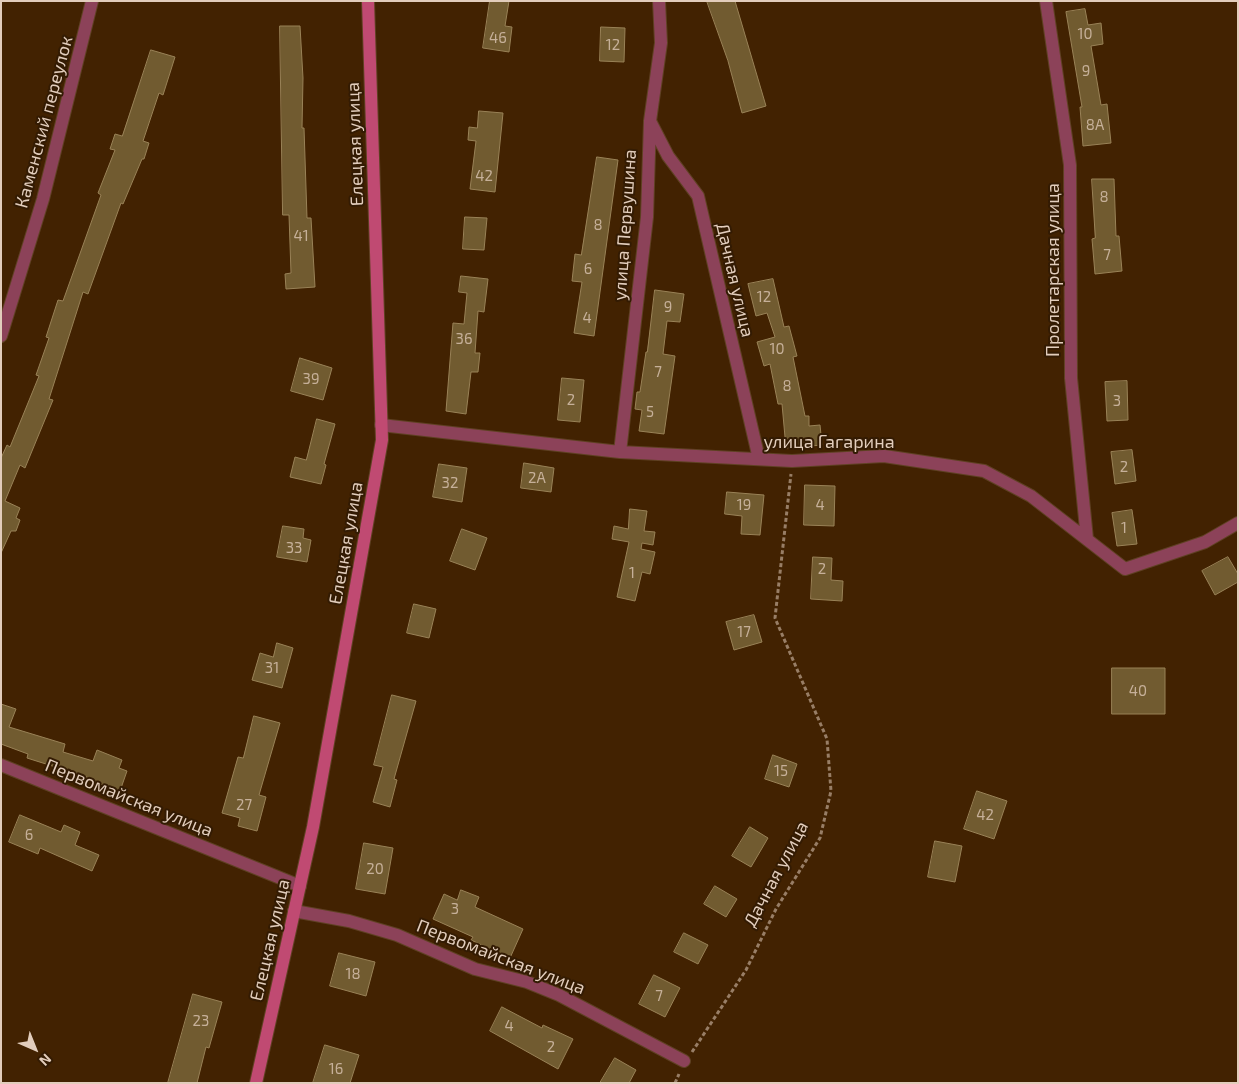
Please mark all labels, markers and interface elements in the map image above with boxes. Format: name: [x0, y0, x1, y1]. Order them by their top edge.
house number: 10: [1077, 25, 1093, 43]
house number: 46: [489, 29, 507, 47]
street label: Каменский переулок: [11, 34, 77, 210]
house number: 12: [606, 36, 620, 54]
house number: 9: [1082, 62, 1090, 80]
street label: Елецкая улица: [342, 82, 368, 206]
house number: 8А: [1086, 116, 1104, 134]
street label: улица Первушина: [609, 149, 641, 301]
house number: 42: [475, 167, 493, 185]
street label: Пролетарская улица: [1042, 183, 1064, 357]
house number: 8: [1099, 188, 1109, 206]
house number: 8: [593, 216, 603, 234]
street label: Дачная улица: [711, 221, 759, 339]
house number: 41: [293, 227, 309, 245]
house number: 7: [1103, 246, 1111, 264]
house number: 6: [584, 260, 592, 278]
house number: 12: [757, 288, 771, 306]
house number: 9: [664, 298, 672, 316]
house number: 4: [582, 309, 592, 327]
house number: 36: [456, 330, 472, 348]
house number: 10: [769, 340, 785, 358]
house number: 7: [654, 363, 662, 381]
house number: 39: [303, 370, 319, 388]
house number: 8: [782, 377, 792, 395]
house number: 2: [567, 391, 575, 409]
house number: 3: [1113, 392, 1121, 410]
house number: 5: [646, 403, 654, 421]
street label: улица Гагарина: [763, 431, 895, 453]
house number: 2: [1120, 458, 1128, 476]
house number: 2А: [528, 469, 546, 487]
house number: 32: [442, 474, 458, 492]
street label: Елецкая улица: [325, 480, 367, 606]
house number: 19: [737, 496, 751, 514]
house number: 4: [815, 496, 825, 514]
house number: 1: [1121, 519, 1127, 537]
house number: 33: [286, 539, 302, 557]
house number: 2: [818, 560, 826, 578]
house number: 1: [629, 564, 635, 582]
house number: 17: [737, 623, 751, 641]
house number: 31: [265, 659, 279, 677]
house number: 40: [1129, 682, 1147, 700]
street label: Первомайская улица: [42, 754, 216, 842]
house number: 15: [774, 762, 788, 780]
house number: 27: [236, 796, 252, 814]
house number: 42: [976, 806, 994, 824]
street label: Дачная улица: [739, 818, 813, 930]
house number: 6: [25, 826, 33, 844]
house number: 20: [366, 860, 384, 878]
street label: Елецкая улица: [246, 877, 294, 1003]
house number: 3: [451, 900, 459, 918]
street label: Первомайская улица: [414, 915, 588, 999]
house number: 18: [345, 965, 361, 983]
house number: 7: [655, 987, 663, 1005]
house number: 23: [193, 1012, 209, 1030]
house number: 4: [504, 1017, 514, 1035]
north arrow: [10, 1024, 60, 1074]
house number: 2: [547, 1038, 555, 1056]
text: N: [36, 1051, 55, 1070]
house number: 16: [329, 1060, 343, 1078]

